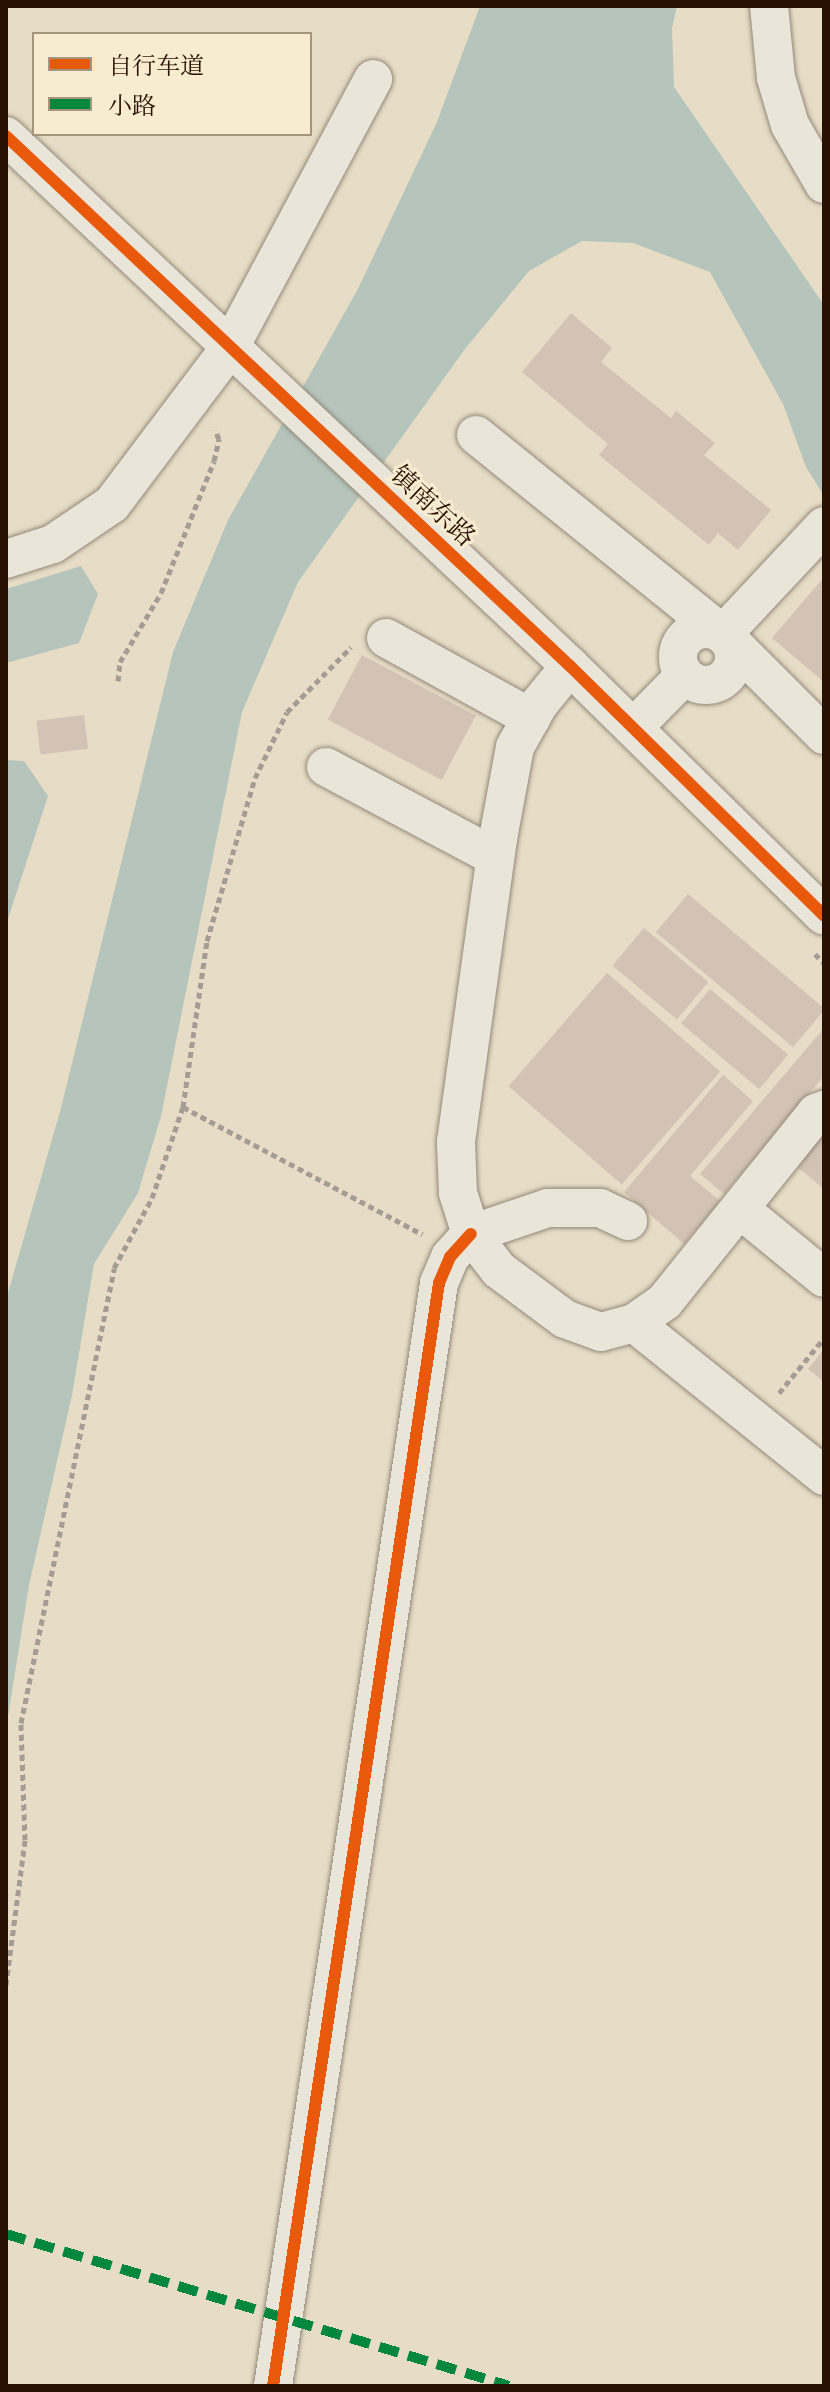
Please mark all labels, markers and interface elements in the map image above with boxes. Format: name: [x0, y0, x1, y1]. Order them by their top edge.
legend: [32, 32, 312, 136]
text: 自行车道: [108, 52, 204, 82]
text: 小路: [108, 92, 156, 122]
street label: 镇南东路: [383, 460, 481, 554]

